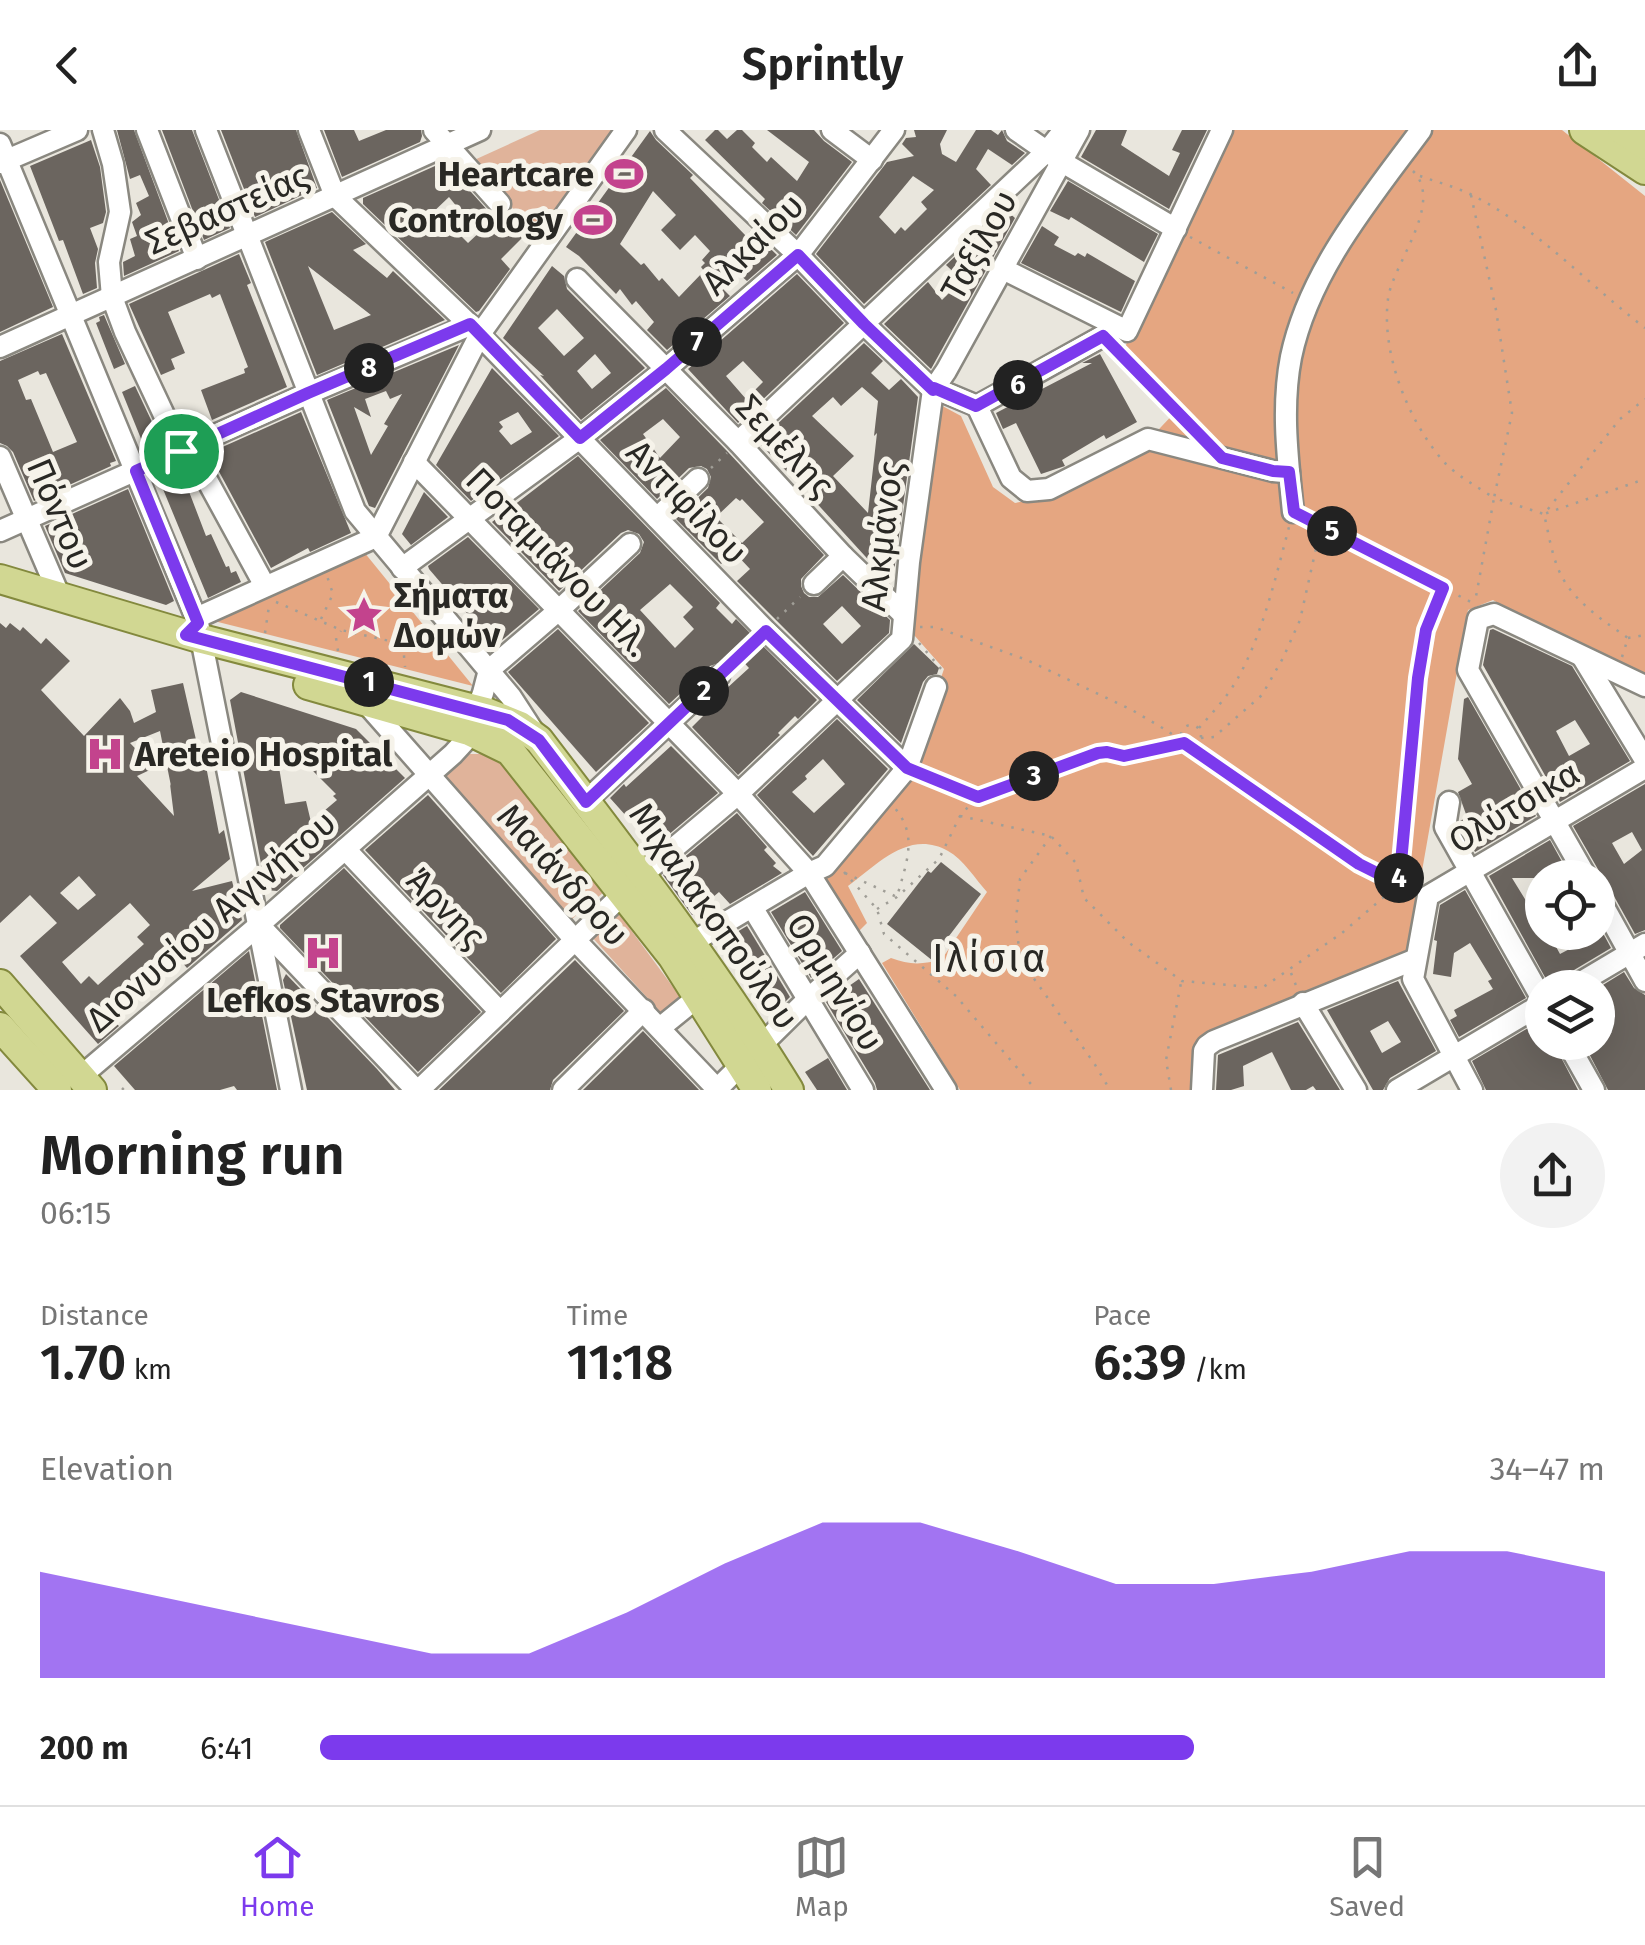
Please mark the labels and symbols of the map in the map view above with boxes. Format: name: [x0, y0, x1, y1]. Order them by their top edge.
place label: Heartcare: [438, 153, 594, 195]
sports icon: Heartcare: [603, 153, 645, 195]
street label: Σεβαστείας: [139, 155, 315, 263]
street label: Ταξίλου: [932, 183, 1026, 307]
street label: Αλκαίου: [693, 184, 813, 304]
place label: Contrology: [388, 199, 564, 241]
sports icon: Contrology: [572, 199, 614, 241]
pin: 7: [672, 317, 722, 367]
pin: 8: [344, 343, 394, 393]
pin: 6: [993, 360, 1043, 410]
street label: Σεμέλης: [727, 386, 843, 506]
pin: [139, 409, 224, 494]
street label: Αντιφίλου: [618, 431, 756, 573]
street label: Πόντου: [18, 452, 102, 576]
street label: Ποταμιάνου Ηλ.: [457, 459, 659, 665]
street label: Αλκμάνος: [852, 459, 912, 613]
pin: 5: [1307, 506, 1357, 556]
place label: Σήματα Δομών: [393, 574, 509, 656]
place icon: Σήματα Δομών: [343, 594, 385, 636]
pin: 1: [344, 657, 394, 707]
pin: 2: [679, 666, 729, 716]
hospital icon: Areteio Hospital: [84, 733, 126, 775]
place label: Areteio Hospital: [134, 733, 393, 775]
pin: 3: [1009, 751, 1059, 801]
street label: Ολύτσικα: [1441, 752, 1587, 862]
street label: Μαιάνδρου: [488, 795, 638, 955]
street label: Μιχαλακοπούλου: [620, 795, 808, 1037]
street label: Διονυσίου Αιγινήτου: [78, 801, 344, 1041]
pin: 4: [1374, 853, 1424, 903]
street label: Άρνης: [398, 859, 494, 957]
street label: Ορμηνίου: [778, 906, 892, 1058]
hospital icon: Lefkos Stavros: [302, 932, 344, 974]
district label: Iλίσια: [932, 935, 1048, 983]
place label: Lefkos Stavros: [206, 979, 440, 1021]

